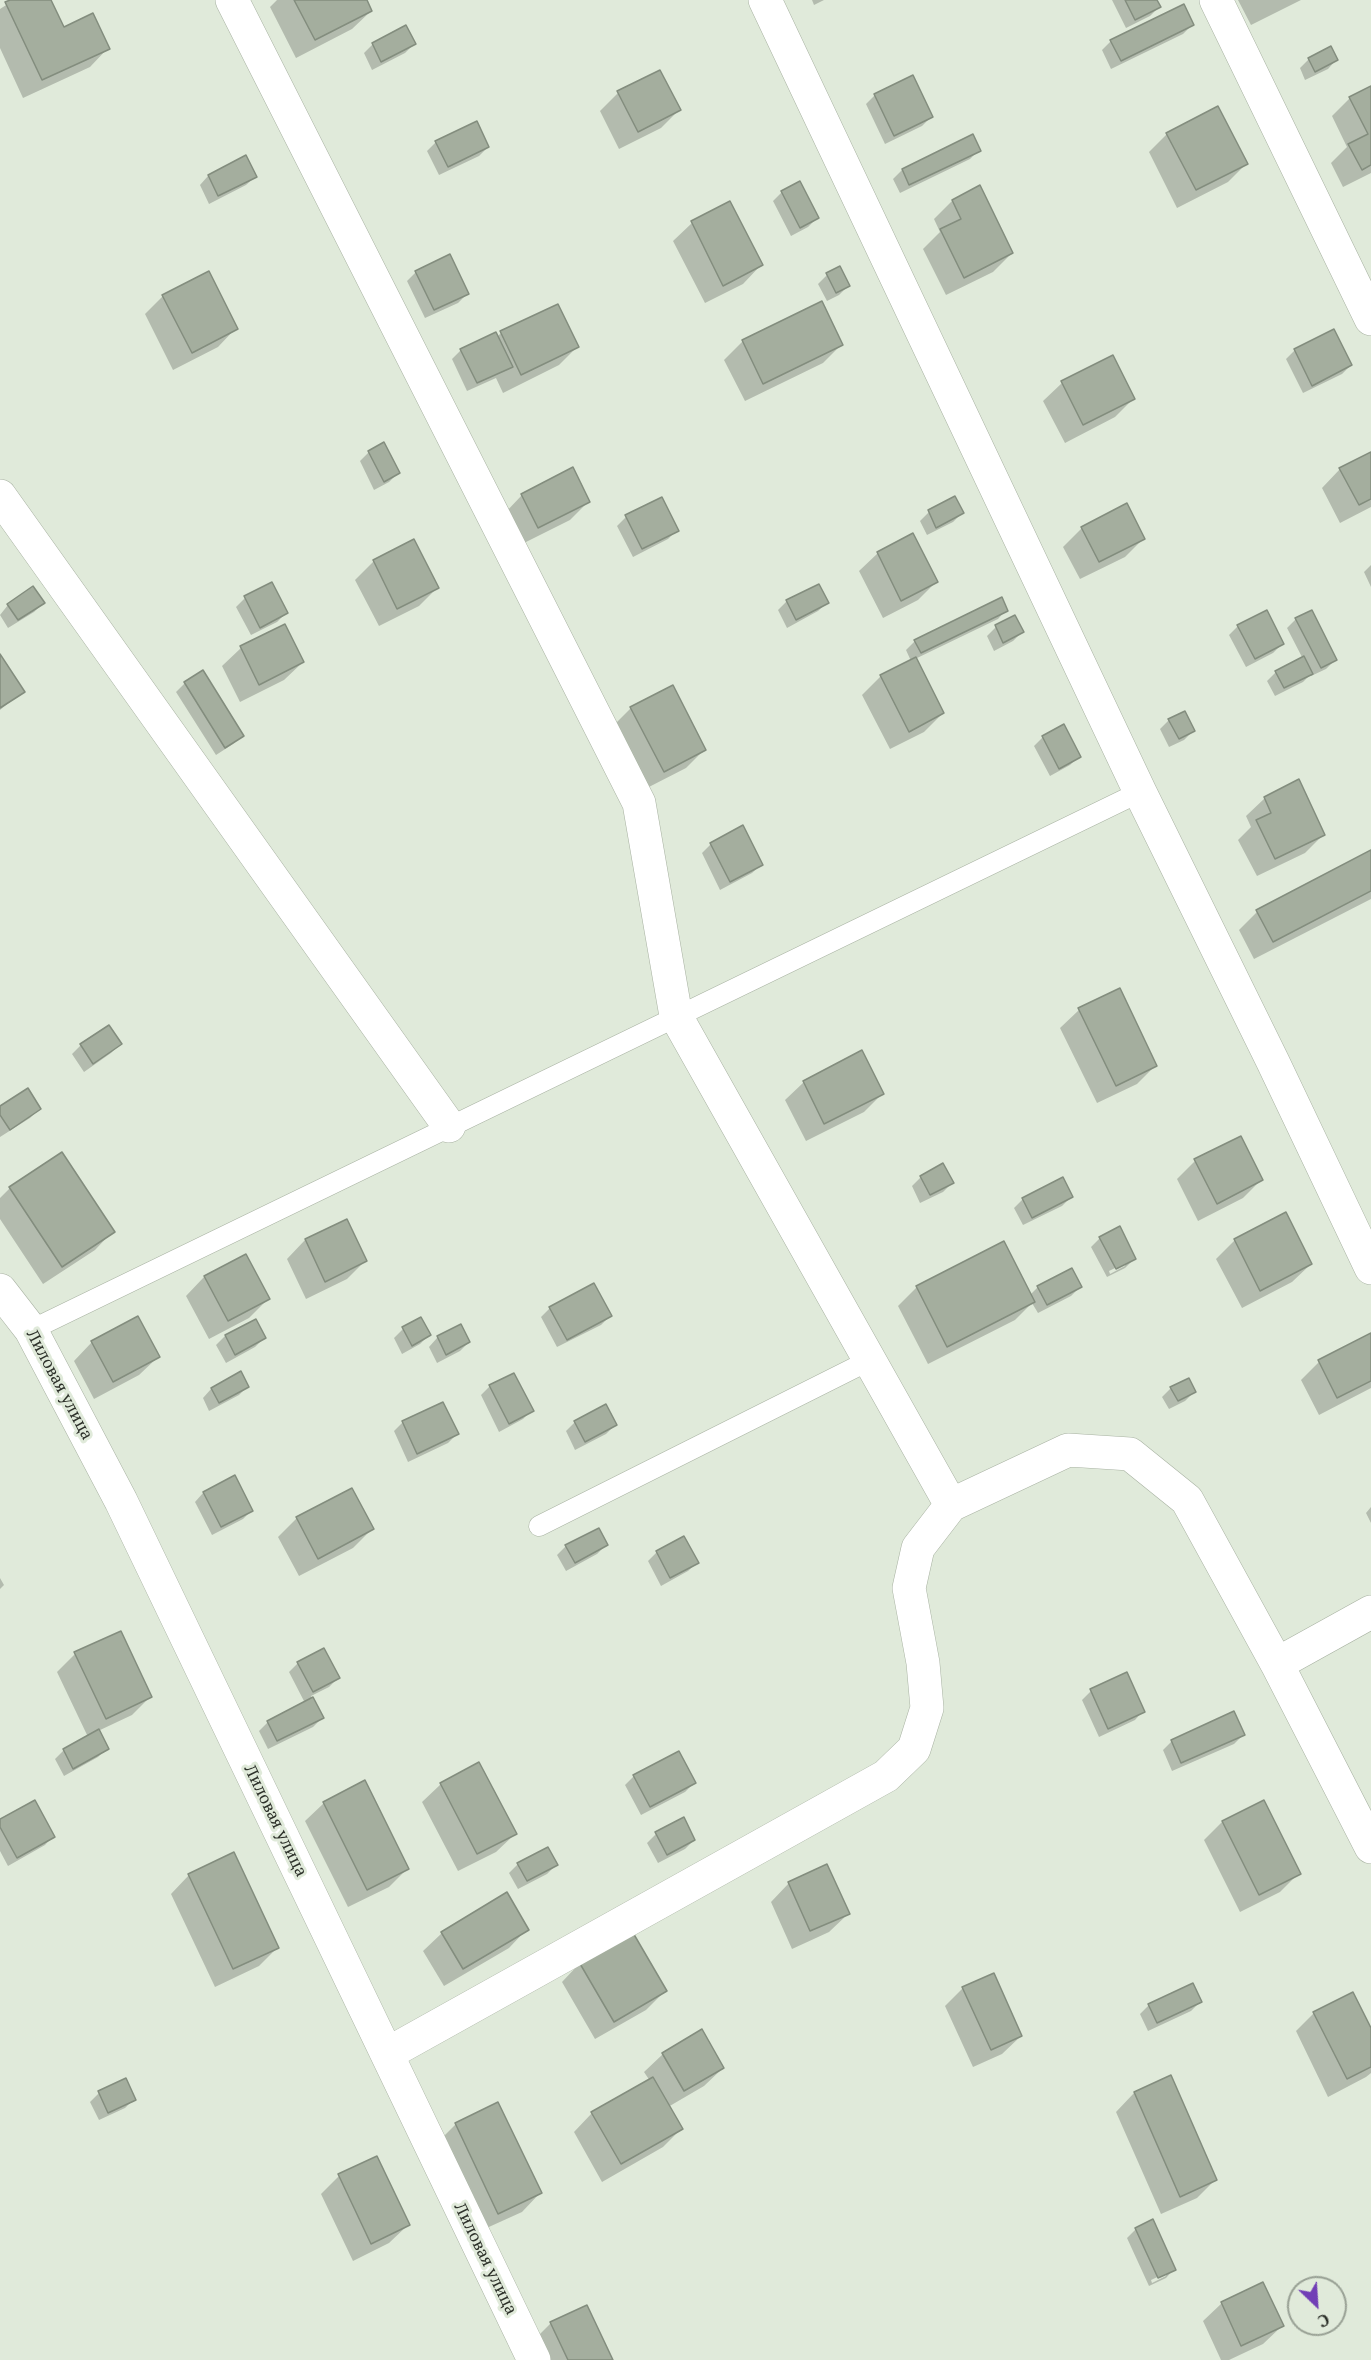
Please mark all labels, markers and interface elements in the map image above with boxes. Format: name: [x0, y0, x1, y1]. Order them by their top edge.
street label: Лиловая улица: [22, 1327, 96, 1443]
street label: Лиловая улица: [240, 1762, 310, 1880]
street label: Лиловая улица: [450, 2200, 520, 2318]
north arrow: [1287, 2276, 1347, 2336]
text: С: [1314, 2308, 1333, 2333]

